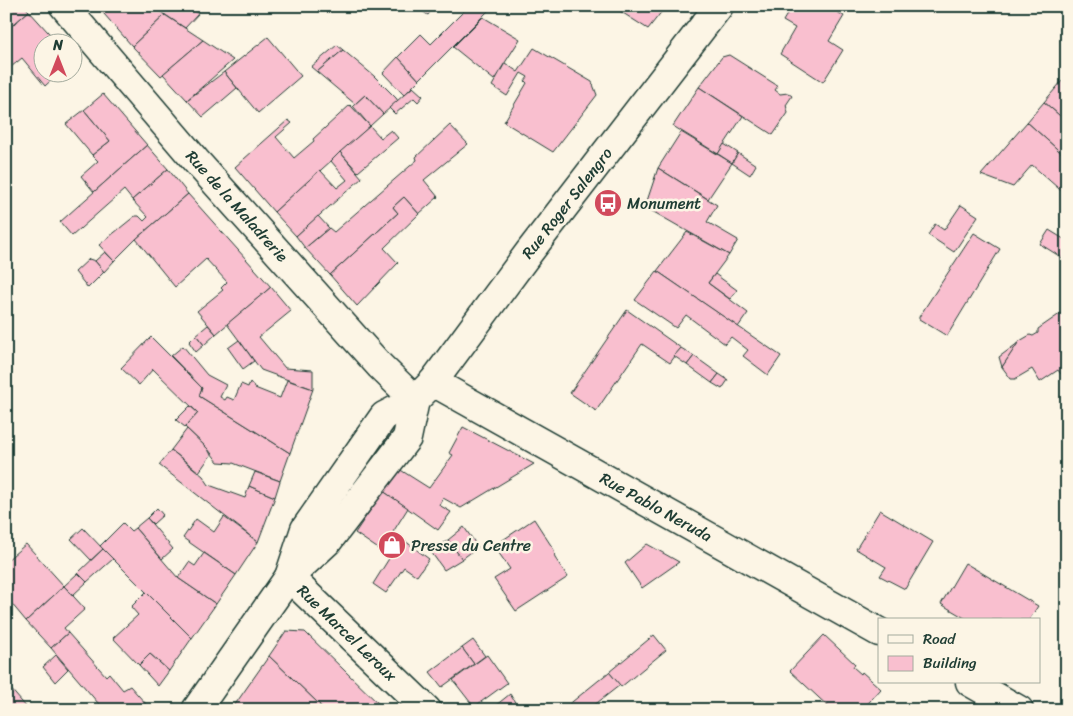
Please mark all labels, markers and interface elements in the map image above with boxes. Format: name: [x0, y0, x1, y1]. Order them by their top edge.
north arrow: [32, 32, 82, 82]
text: N: [52, 33, 63, 58]
street label: Rue Roger Salengro: [514, 141, 620, 265]
street label: Rue de la Maladrerie: [178, 143, 296, 269]
bus stop icon: Monument: [593, 188, 623, 218]
place label: Monument: [627, 189, 701, 218]
street label: Rue Pablo Neruda: [594, 464, 718, 550]
shop icon: Presse du Centre: [377, 530, 407, 560]
place label: Presse du Centre: [411, 531, 531, 560]
street label: Rue Marcel Leroux: [290, 577, 405, 689]
legend: [878, 618, 1040, 684]
text: Road: [923, 626, 956, 652]
text: Building: [923, 650, 977, 676]

